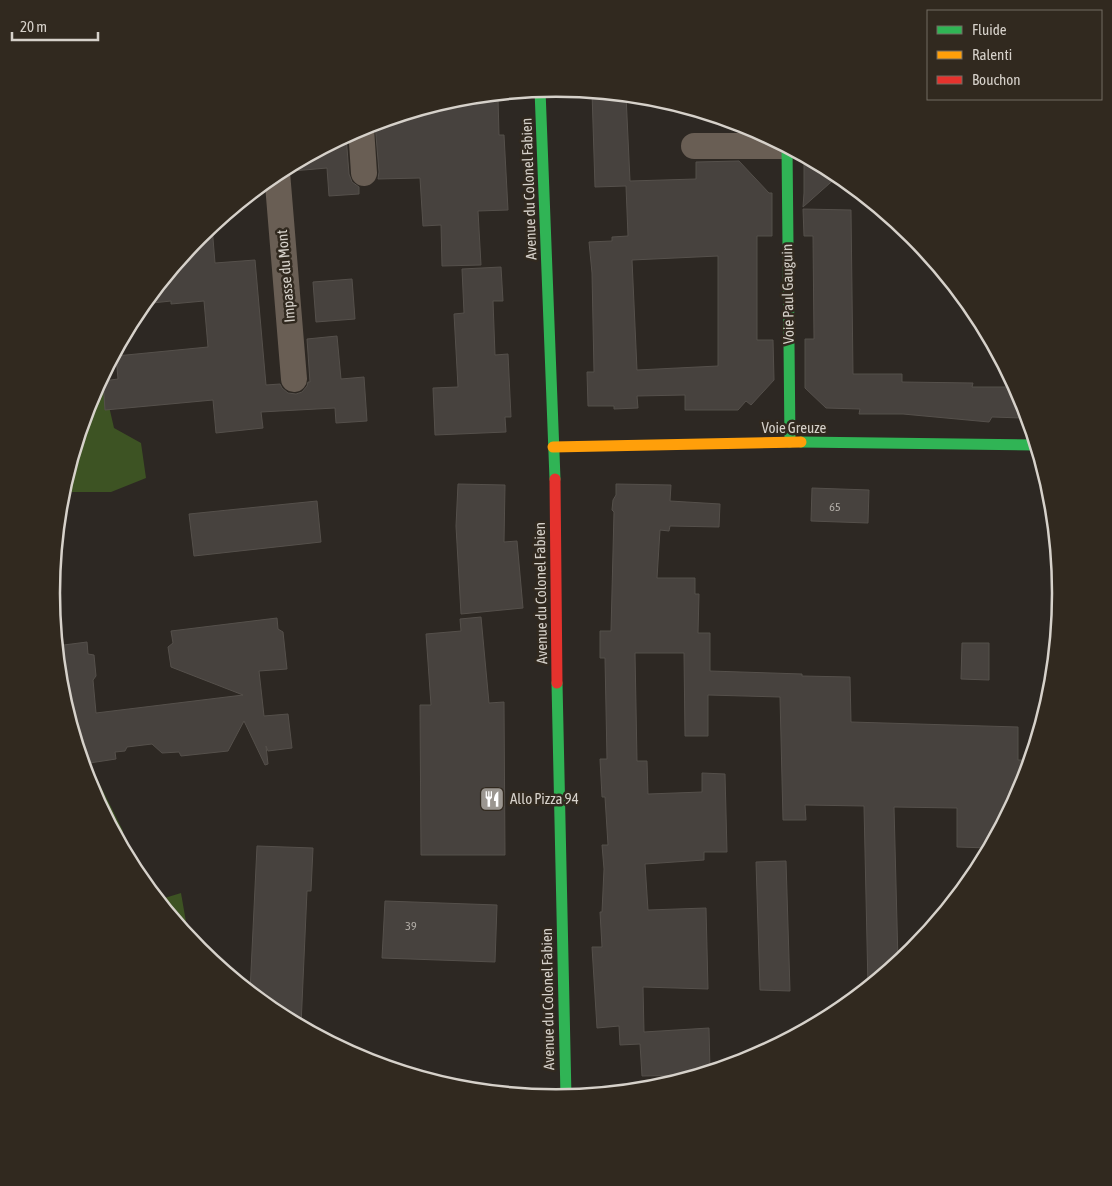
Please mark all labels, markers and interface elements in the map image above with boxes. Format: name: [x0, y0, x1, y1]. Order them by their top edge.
scale bar: [12, 10, 99, 42]
legend: [927, 10, 1102, 100]
text: 20 m: [20, 18, 47, 35]
text: Fluide: [972, 21, 1007, 38]
text: Ralenti: [972, 46, 1012, 63]
text: Bouchon: [972, 71, 1021, 88]
street label: Avenue du Colonel Fabien: [518, 118, 539, 260]
street label: Impasse du Mont: [273, 229, 298, 323]
street label: Voie Paul Gauguin: [778, 244, 797, 344]
street label: Voie Greuze: [762, 419, 827, 436]
house number: 65: [829, 500, 841, 514]
street label: Avenue du Colonel Fabien: [531, 522, 550, 664]
restaurant icon: Allo Pizza 94: [479, 786, 505, 812]
place label: Allo Pizza 94: [510, 790, 579, 807]
house number: 39: [405, 919, 417, 933]
street label: Avenue du Colonel Fabien: [538, 928, 557, 1070]

